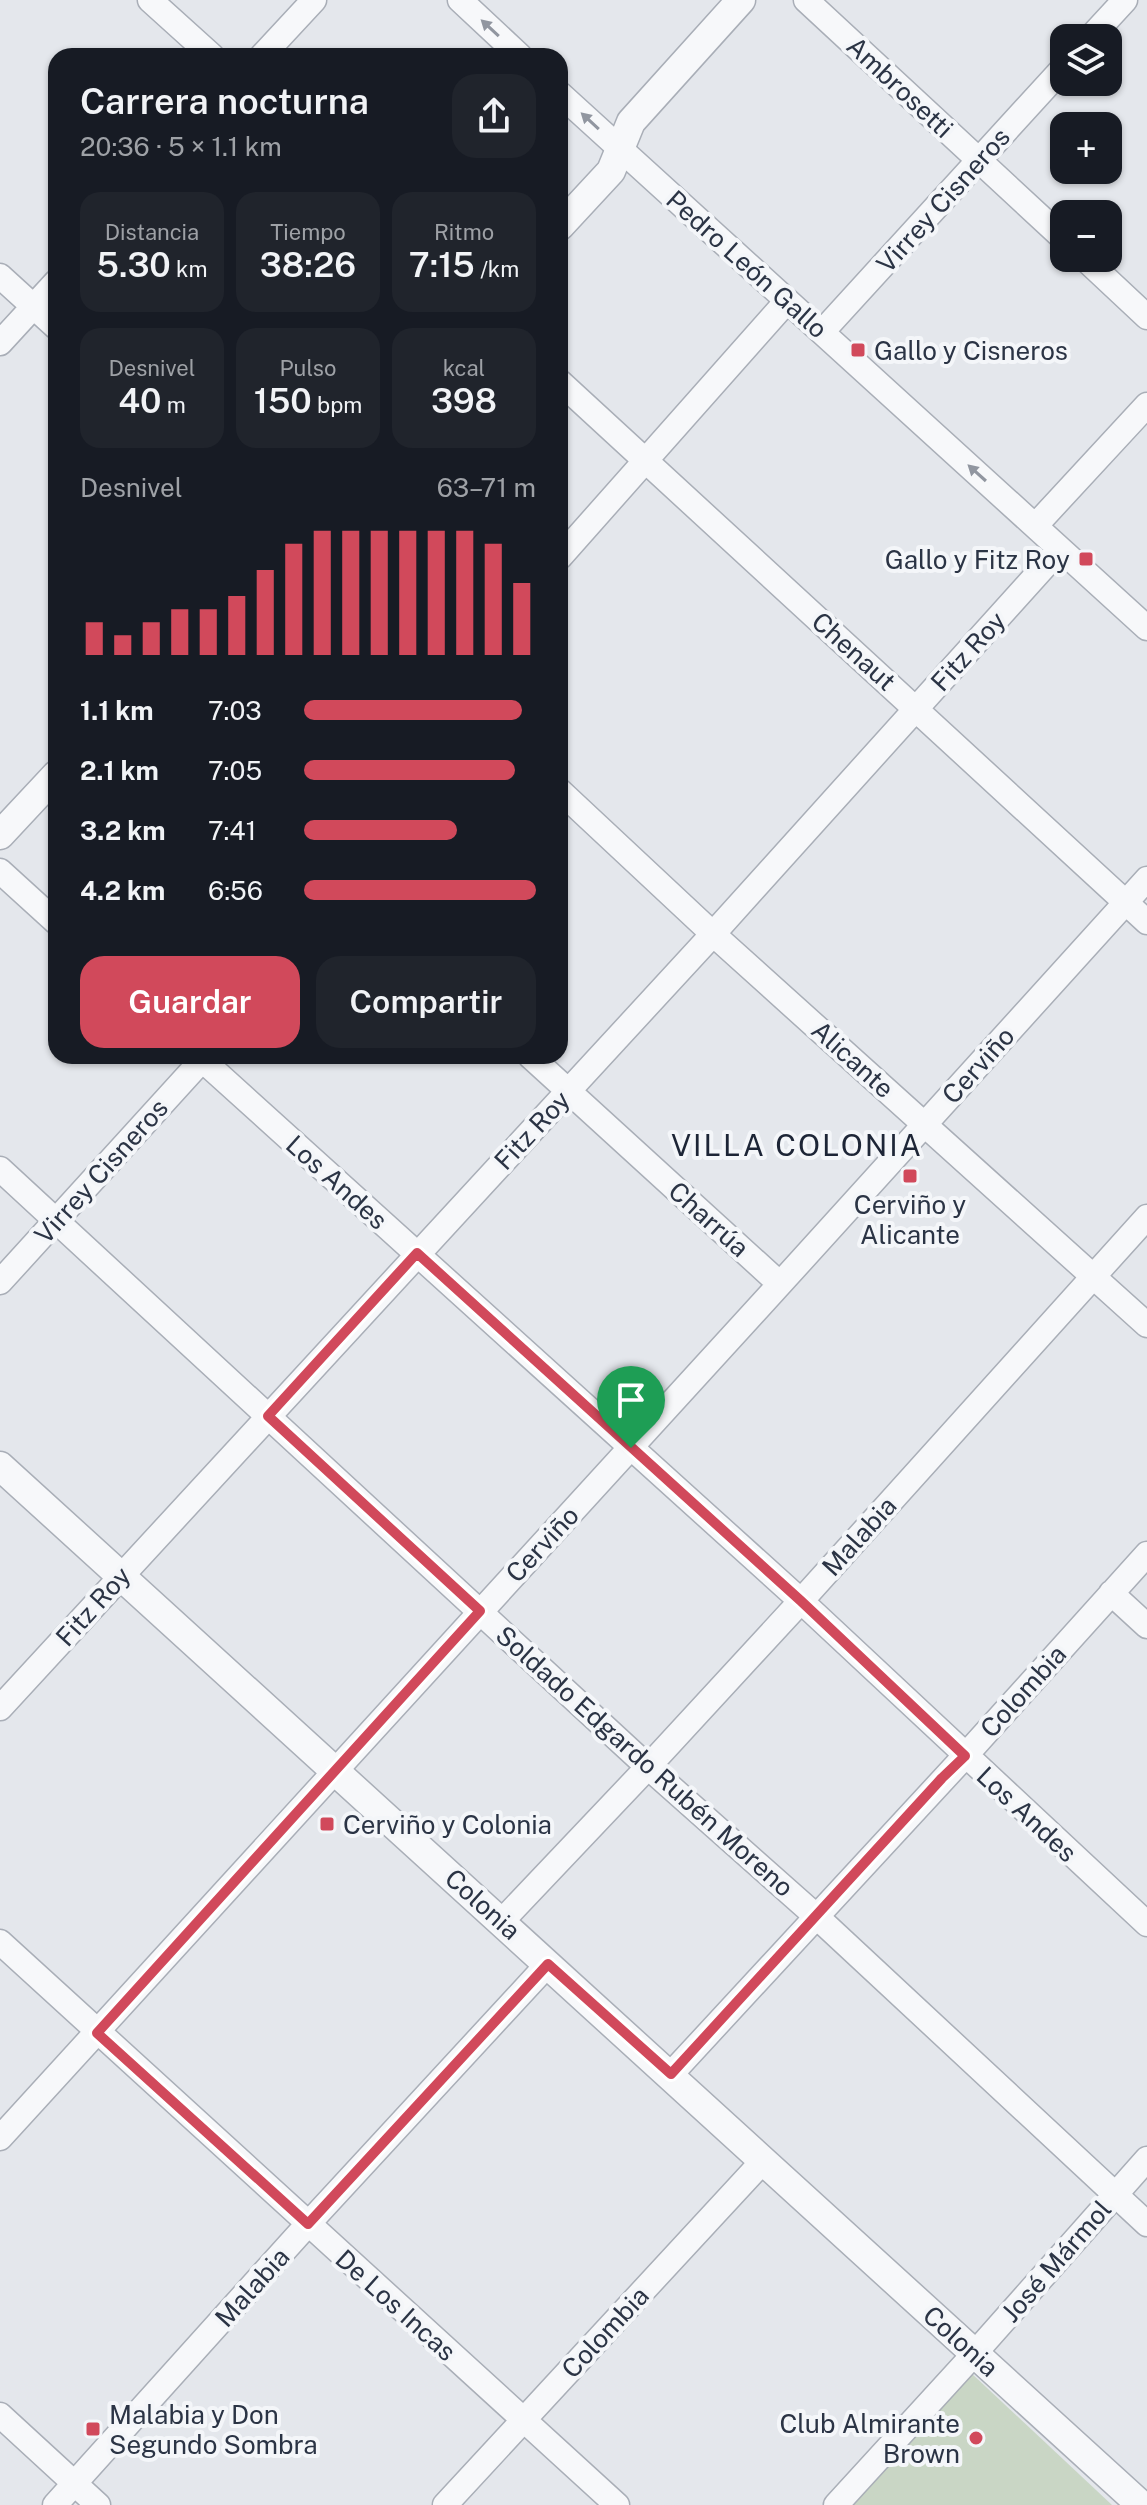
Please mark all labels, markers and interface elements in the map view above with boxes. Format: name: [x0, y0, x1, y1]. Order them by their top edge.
one-way arrow: [480, 19, 499, 37]
map controls: [1050, 24, 1122, 272]
button: layers: [1050, 24, 1122, 96]
street label: Ambrosetti: [841, 30, 959, 144]
button: share: [452, 74, 536, 158]
text: Carrera nocturna: [80, 80, 369, 122]
button: +: [1050, 112, 1122, 184]
one-way arrow: [581, 113, 600, 131]
street label: Virrey Cisneros: [870, 121, 1016, 279]
text: 20:36 · 5 × 1.1 km: [80, 131, 282, 162]
street label: Pedro León Gallo: [660, 184, 834, 344]
button: −: [1050, 200, 1122, 272]
text: Distancia: [105, 219, 199, 245]
text: Tiempo: [270, 219, 346, 245]
text: Ritmo: [434, 219, 494, 245]
text: 5.30: [97, 245, 171, 285]
text: 38:26: [260, 245, 356, 285]
text: 7:15: [409, 245, 475, 285]
text: km: [171, 256, 207, 282]
text: /km: [475, 256, 519, 282]
place label: Gallo y Cisneros: [874, 335, 1068, 366]
marker: Gallo y Cisneros: [849, 341, 867, 359]
text: Desnivel: [109, 355, 195, 381]
text: Pulso: [280, 355, 336, 381]
text: kcal: [443, 355, 485, 381]
text: 40: [118, 381, 161, 421]
text: 150: [254, 381, 312, 421]
text: 398: [431, 381, 497, 421]
text: m: [161, 392, 186, 418]
text: bpm: [312, 392, 362, 418]
one-way arrow: [967, 464, 987, 482]
text: Desnivel: [80, 472, 183, 503]
text: 63–71 m: [437, 472, 536, 503]
place label: Gallo y Fitz Roy: [885, 544, 1070, 575]
marker: Gallo y Fitz Roy: [1077, 550, 1095, 568]
street label: Chenaut: [806, 605, 902, 697]
street label: Fitz Roy: [924, 605, 1012, 697]
text: 1.1 km: [80, 695, 153, 726]
text: 7:03: [208, 695, 262, 726]
text: 2.1 km: [80, 755, 159, 786]
text: 7:05: [208, 755, 262, 786]
text: 3.2 km: [80, 815, 166, 846]
text: 7:41: [208, 815, 256, 846]
text: 4.2 km: [80, 875, 165, 906]
text: 6:56: [208, 875, 263, 906]
button: Guardar: [80, 956, 300, 1048]
button: Compartir: [316, 956, 536, 1048]
street label: Alicante: [806, 1014, 900, 1104]
street label: Cerviño: [936, 1020, 1020, 1110]
street label: Fitz Roy: [488, 1084, 576, 1176]
street label: Virrey Cisneros: [28, 1092, 174, 1250]
district label: VILLA COLONIA: [671, 1127, 923, 1163]
street label: Los Andes: [280, 1129, 394, 1235]
marker: Cerviño y Alicante: [901, 1167, 919, 1185]
street label: Charrúa: [663, 1175, 755, 1263]
place label: Cerviño y Alicante: [854, 1189, 966, 1250]
pin: [597, 1366, 665, 1448]
icon: arrive: [609, 1378, 653, 1422]
street label: Malabia: [815, 1490, 903, 1582]
street label: Cerviño: [499, 1500, 585, 1588]
street label: Fitz Roy: [49, 1560, 137, 1652]
street label: Soldado Edgardo Rubén Moreno: [490, 1619, 800, 1903]
street label: Colombia: [974, 1639, 1072, 1743]
street label: Los Andes: [971, 1760, 1083, 1868]
place label: Cerviño y Colonia: [343, 1809, 552, 1840]
marker: Cerviño y Colonia: [318, 1815, 336, 1833]
street label: Colonia: [439, 1862, 527, 1946]
street label: José Mármol: [995, 2194, 1117, 2328]
street label: Malabia: [208, 2241, 296, 2333]
street label: De Los Incas: [329, 2243, 463, 2367]
street label: Colombia: [555, 2280, 655, 2384]
street label: Colonia: [917, 2299, 1005, 2383]
place label: Malabia y Don Segundo Sombra: [109, 2399, 318, 2460]
place label: Club Almirante Brown: [779, 2408, 960, 2469]
marker: Malabia y Don Segundo Sombra: [84, 2420, 102, 2438]
marker: Club Almirante Brown: [967, 2429, 985, 2447]

